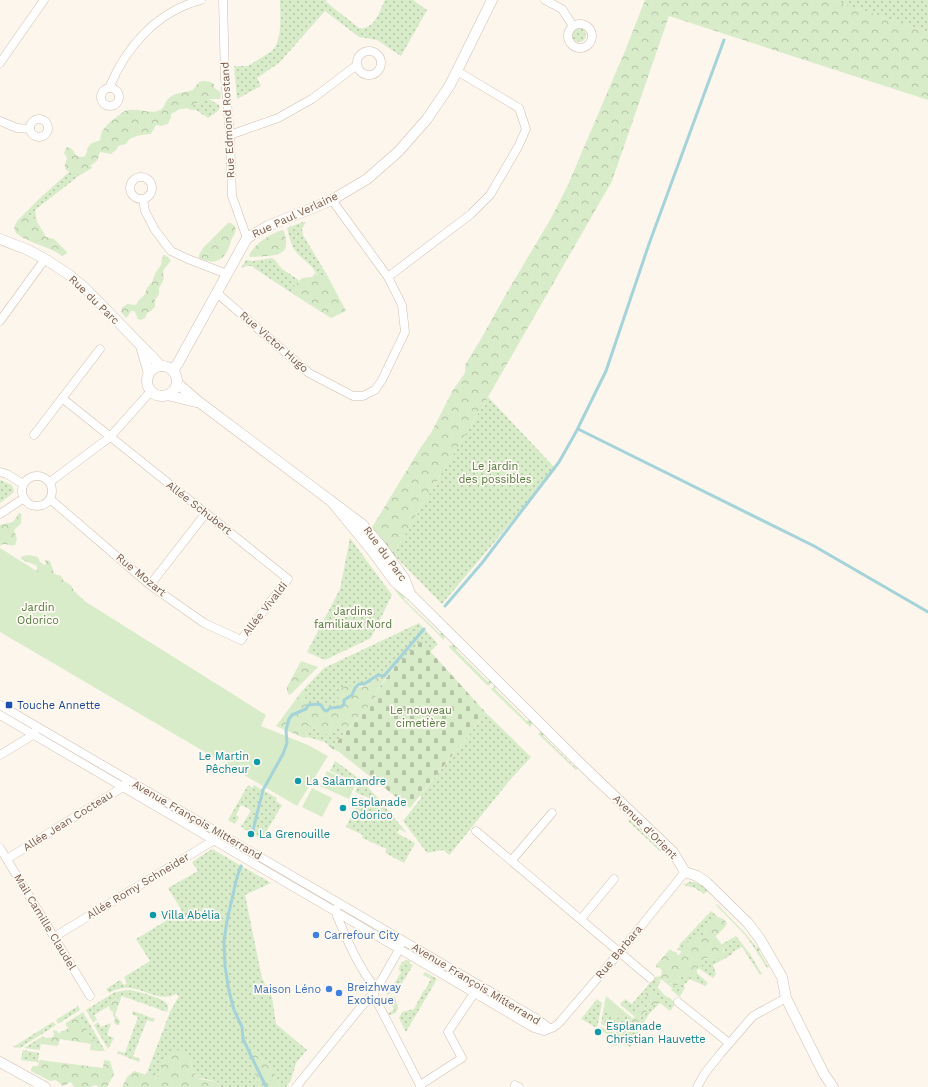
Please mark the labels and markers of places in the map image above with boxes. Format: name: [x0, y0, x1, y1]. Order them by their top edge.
place label: Touche Annette: [17, 699, 100, 712]
marker: Touche Annette: [4, 700, 14, 710]
place label: Le Martin Pêcheur: [198, 750, 249, 776]
marker: Le Martin Pêcheur: [252, 757, 262, 767]
place label: La Salamandre: [306, 775, 386, 788]
marker: La Salamandre: [293, 776, 303, 786]
place label: Esplanade Odorico: [351, 796, 407, 822]
marker: Esplanade Odorico: [338, 803, 348, 813]
place label: La Grenouille: [259, 828, 330, 841]
marker: La Grenouille: [246, 829, 256, 839]
place label: Villa Abélia: [161, 909, 220, 922]
marker: Villa Abélia: [148, 910, 158, 920]
place label: Carrefour City: [324, 929, 399, 942]
marker: Carrefour City: [311, 930, 321, 940]
place label: Breizhway Exotique: [347, 981, 401, 1007]
place label: Maison Léno: [253, 983, 321, 996]
marker: Maison Léno: [324, 984, 334, 994]
marker: Breizhway Exotique: [334, 988, 344, 998]
place label: Esplanade Christian Hauvette: [606, 1020, 706, 1046]
marker: Esplanade Christian Hauvette: [593, 1027, 603, 1037]

